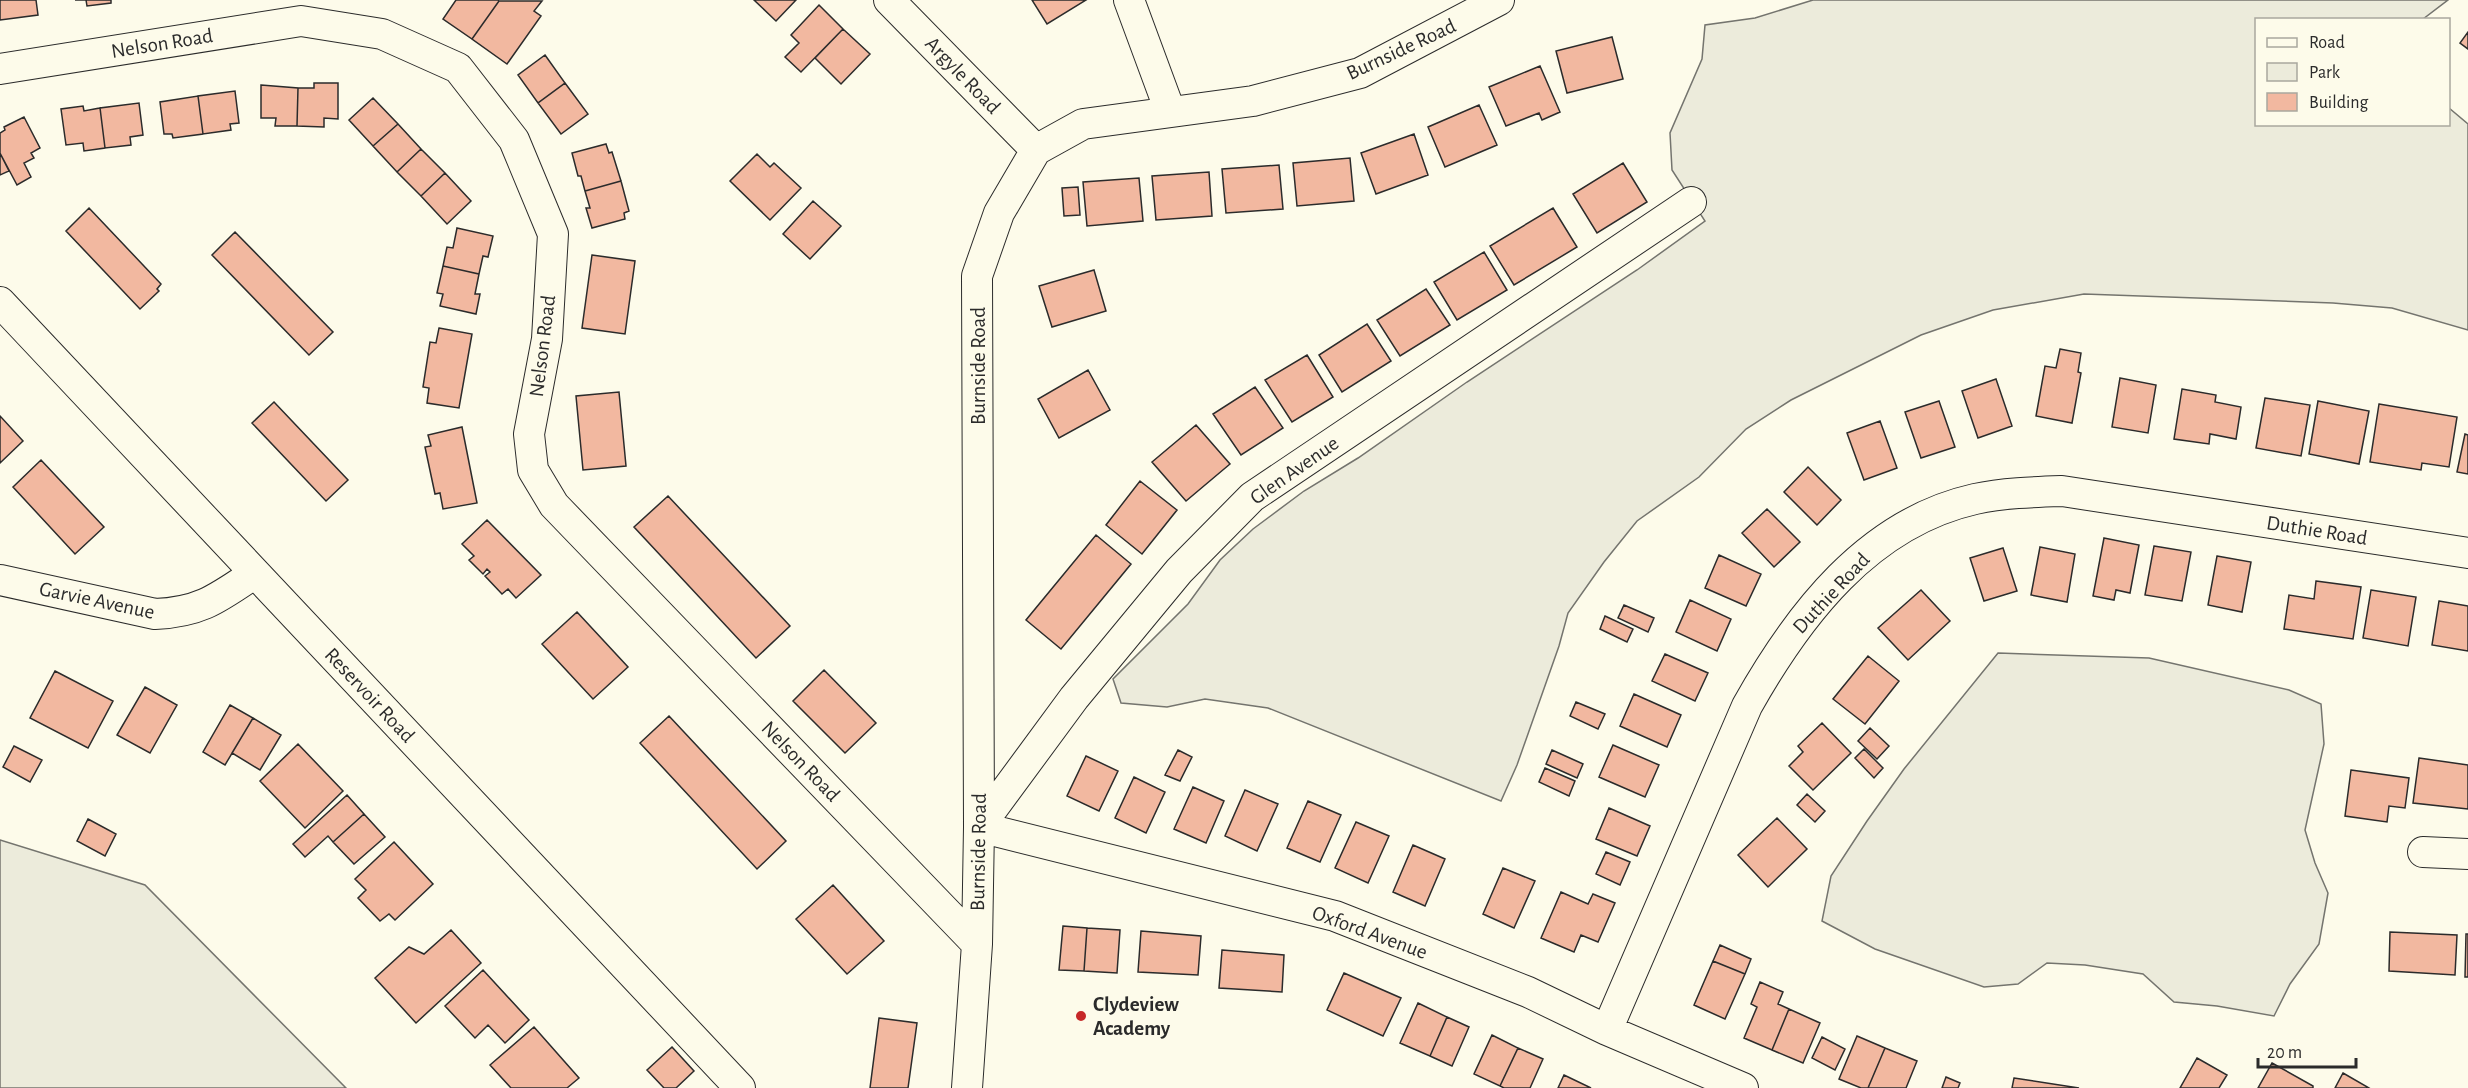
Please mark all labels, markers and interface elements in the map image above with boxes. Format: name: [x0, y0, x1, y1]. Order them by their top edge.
street label: Burnside Road: [1343, 15, 1459, 84]
legend: [2255, 18, 2450, 126]
street label: Nelson Road: [110, 25, 215, 62]
street label: Argyle Road: [921, 33, 1004, 118]
text: Road: [2309, 34, 2345, 52]
text: Park: [2309, 64, 2341, 82]
text: Building: [2309, 94, 2369, 112]
street label: Nelson Road: [526, 294, 559, 398]
street label: Burnside Road: [968, 307, 989, 425]
street label: Glen Avenue: [1246, 432, 1342, 508]
street label: Duthie Road: [2265, 512, 2369, 549]
street label: Duthie Road: [1789, 549, 1874, 638]
street label: Garvie Avenue: [37, 578, 156, 623]
street label: Reservoir Road: [321, 644, 419, 747]
street label: Nelson Road: [757, 717, 844, 806]
street label: Burnside Road: [967, 793, 990, 911]
street label: Oxford Avenue: [1309, 902, 1430, 963]
place label: Clydeview Academy: [1093, 994, 1179, 1039]
marker: Clydeview Academy: [1074, 1009, 1088, 1023]
scale bar: [2258, 1031, 2356, 1069]
text: 20 m: [2267, 1044, 2302, 1062]

